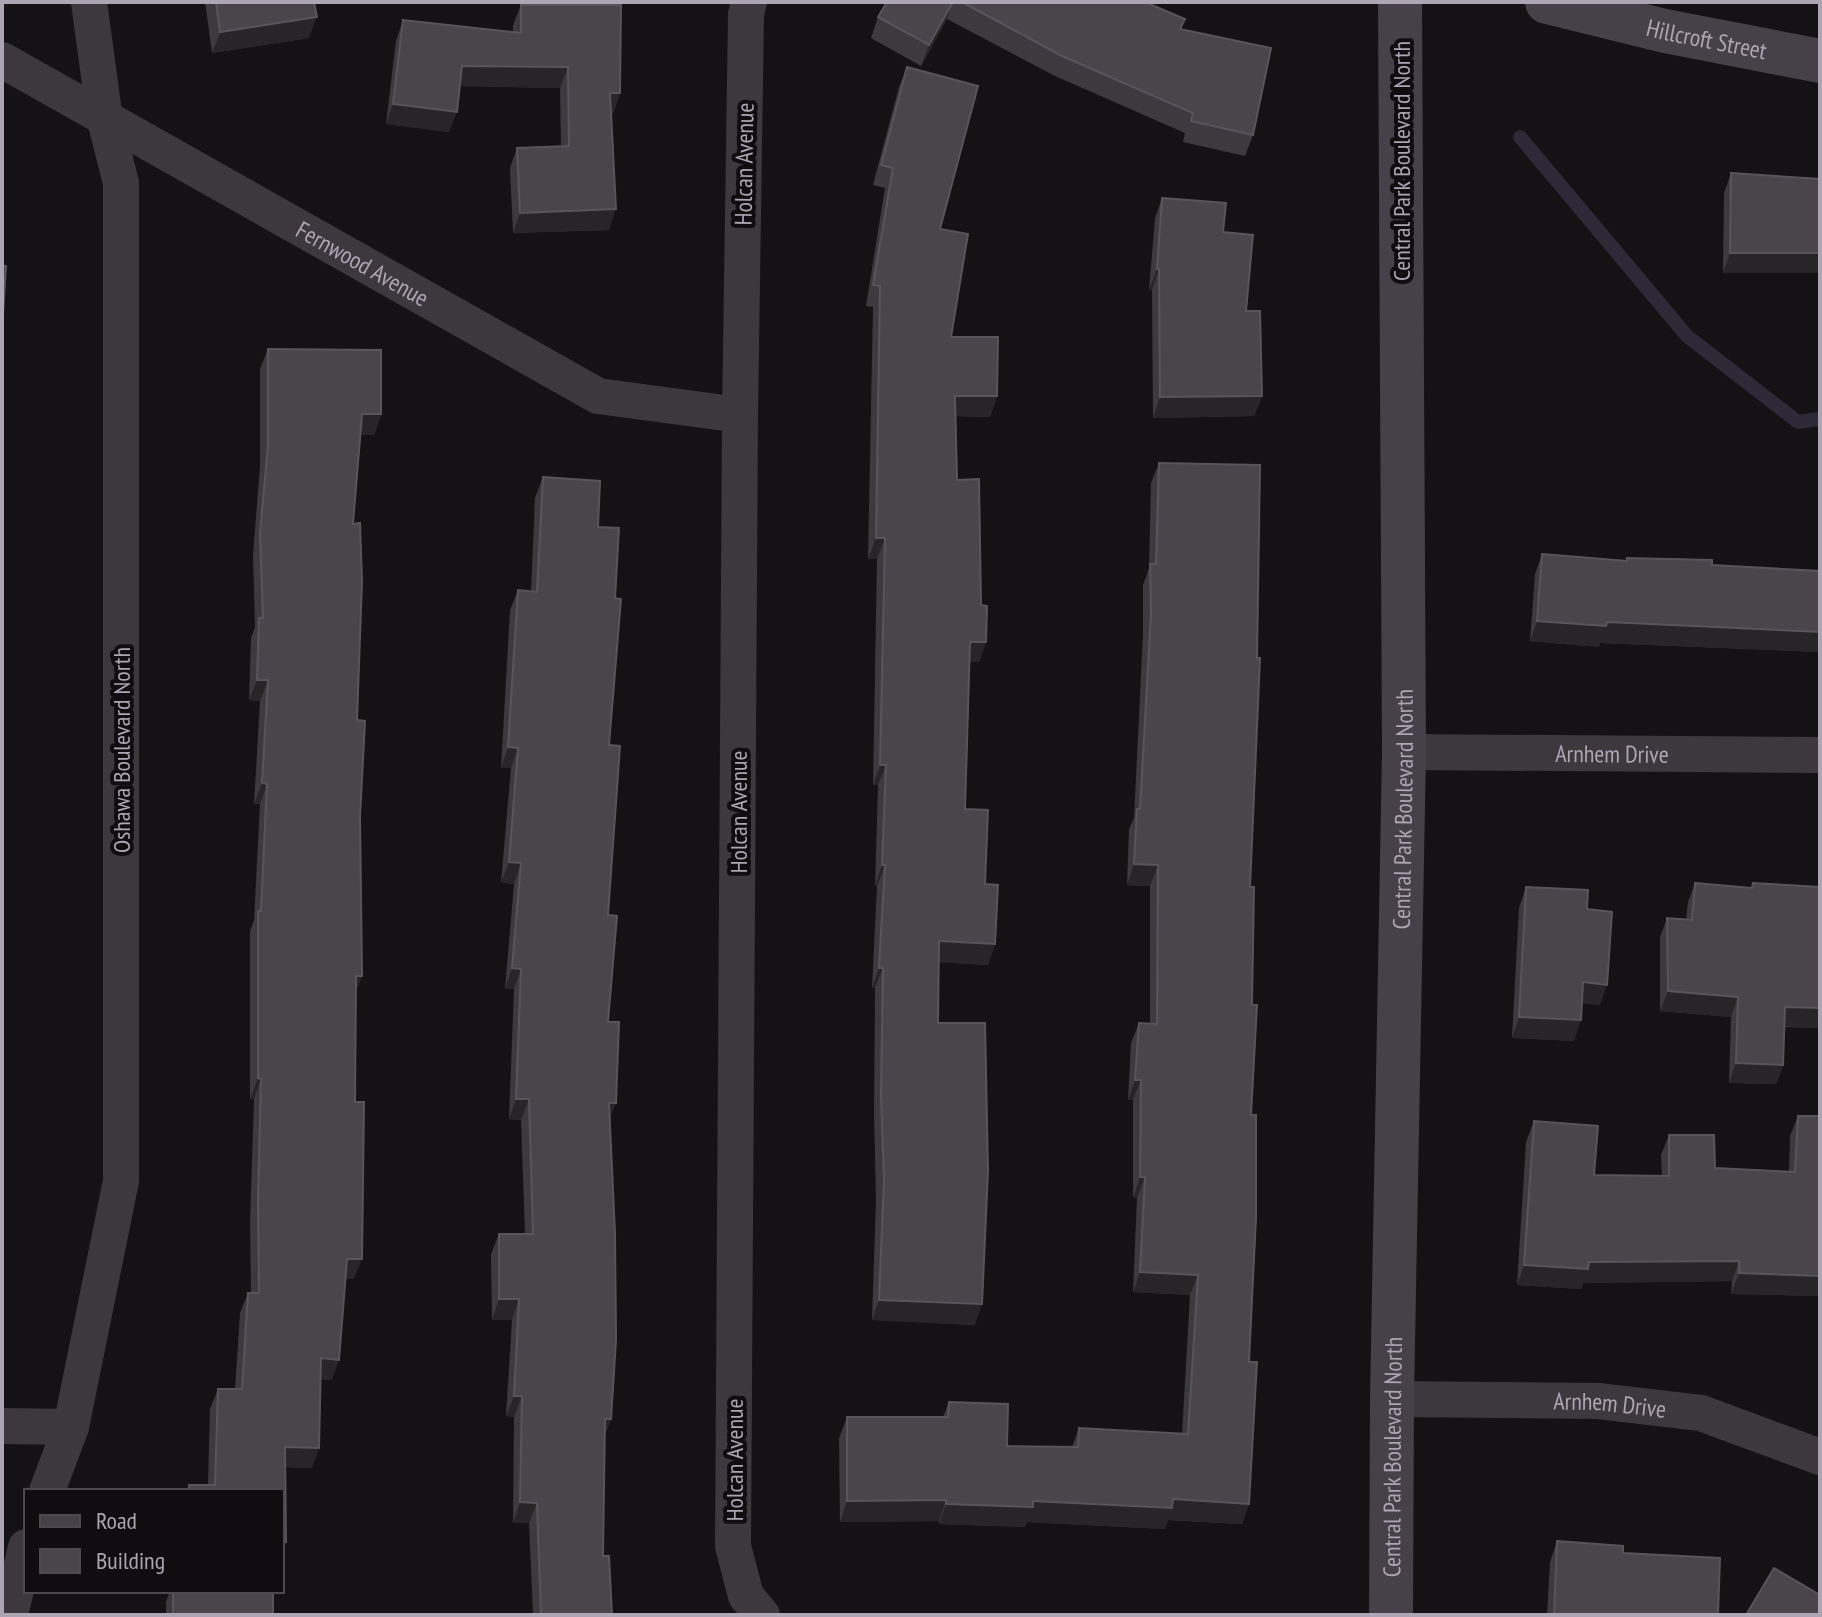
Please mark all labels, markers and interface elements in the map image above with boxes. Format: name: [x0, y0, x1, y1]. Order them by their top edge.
street label: Hillcroft Street: [1643, 12, 1770, 66]
street label: Central Park Boulevard North: [1386, 41, 1417, 281]
street label: Holcan Avenue: [727, 102, 761, 226]
street label: Fernwood Avenue: [291, 214, 434, 313]
street label: Oshawa Boulevard North: [106, 647, 137, 853]
street label: Central Park Boulevard North: [1385, 689, 1420, 930]
street label: Arnhem Drive: [1555, 738, 1669, 769]
street label: Holcan Avenue: [723, 751, 754, 873]
street label: Central Park Boulevard North: [1376, 1337, 1409, 1577]
street label: Arnhem Drive: [1553, 1385, 1668, 1424]
street label: Holcan Avenue: [719, 1399, 750, 1521]
legend: [24, 1489, 284, 1593]
text: Road: [96, 1505, 137, 1536]
text: Building: [96, 1545, 165, 1576]

